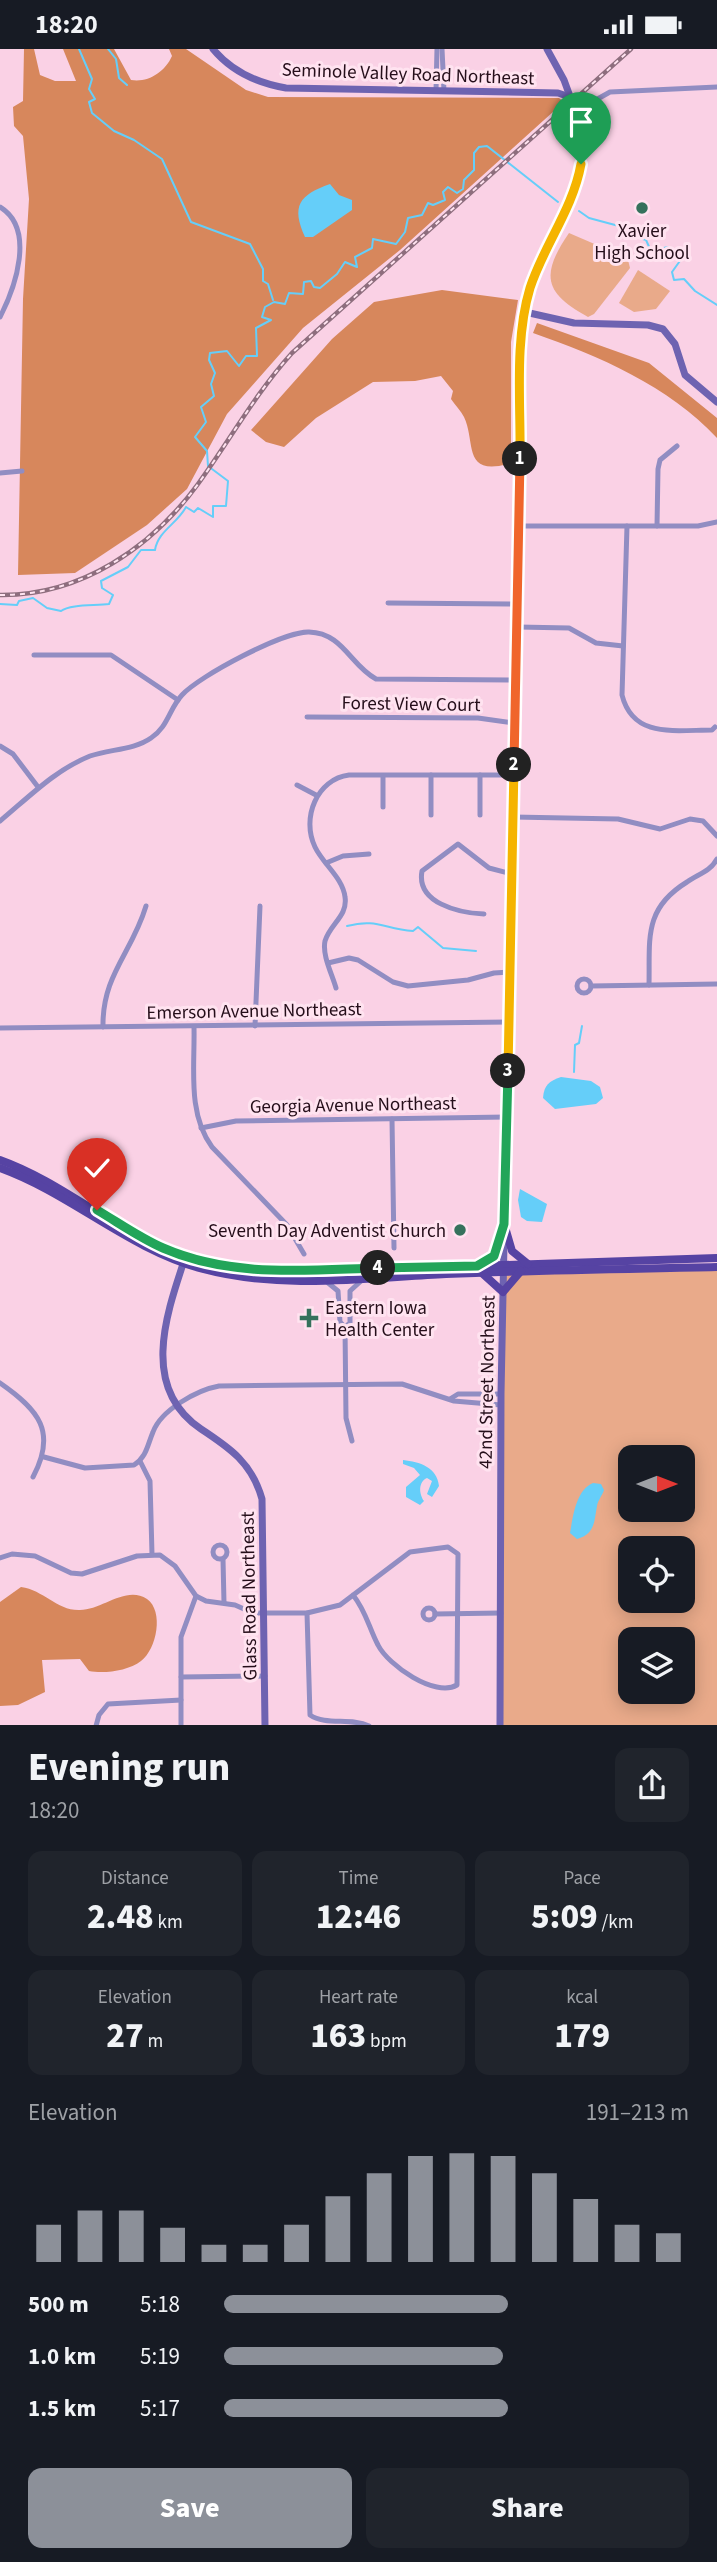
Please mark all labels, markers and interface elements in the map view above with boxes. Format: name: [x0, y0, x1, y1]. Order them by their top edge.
text: 18:20: [35, 6, 98, 43]
street label: Seminole Valley Road Northeast: [281, 57, 535, 92]
pin: [551, 92, 611, 164]
icon: arrive: [562, 103, 600, 141]
marker: Xavier High School: [634, 200, 650, 216]
place label: Xavier High School: [594, 218, 690, 267]
pin: 1: [503, 441, 538, 477]
text: 1: [514, 445, 525, 472]
street label: Forest View Court: [341, 690, 481, 719]
pin: 2: [496, 747, 532, 783]
text: 2: [508, 751, 519, 778]
street label: Emerson Avenue Northeast: [146, 996, 362, 1027]
pin: 3: [490, 1053, 526, 1089]
text: 3: [502, 1057, 513, 1084]
street label: Georgia Avenue Northeast: [250, 1090, 457, 1121]
pin: [67, 1138, 127, 1210]
icon: check: [78, 1149, 116, 1187]
place label: Seventh Day Adventist Church: [208, 1218, 446, 1245]
marker: Seventh Day Adventist Church: [452, 1222, 468, 1238]
pin: 4: [360, 1251, 396, 1285]
text: 4: [372, 1254, 383, 1281]
street label: 42nd Street Northeast: [472, 1294, 503, 1469]
place label: Eastern Iowa Health Center: [325, 1295, 435, 1344]
marker: Eastern Iowa Health Center: [299, 1308, 319, 1328]
north arrow: [618, 1445, 695, 1523]
map controls: [618, 1445, 695, 1704]
street label: Glass Road Northeast: [235, 1511, 264, 1681]
button: locate: [618, 1536, 695, 1613]
button: layers: [618, 1627, 695, 1704]
text: Evening run: [28, 1741, 230, 1795]
button: share: [615, 1748, 689, 1822]
text: 18:20: [28, 1794, 79, 1827]
text: Distance: [101, 1865, 169, 1892]
text: Time: [338, 1865, 379, 1892]
text: Pace: [564, 1865, 601, 1892]
text: 2.48: [87, 1892, 154, 1942]
text: 12:46: [316, 1892, 401, 1942]
text: 5:09: [531, 1892, 598, 1942]
text: km: [154, 1909, 183, 1936]
text: /km: [598, 1909, 633, 1936]
text: Elevation: [98, 1984, 172, 2011]
text: Heart rate: [319, 1984, 398, 2011]
text: kcal: [566, 1984, 598, 2011]
text: 27: [106, 2011, 144, 2061]
text: 163: [310, 2011, 366, 2061]
text: 179: [554, 2011, 610, 2061]
text: m: [144, 2028, 163, 2055]
text: bpm: [366, 2028, 407, 2055]
text: Elevation: [28, 2096, 118, 2129]
text: 191–213 m: [586, 2096, 689, 2129]
text: 500 m: [28, 2288, 89, 2321]
text: 5:18: [140, 2288, 180, 2321]
text: 1.0 km: [28, 2340, 96, 2373]
text: 5:19: [140, 2340, 180, 2373]
text: 1.5 km: [28, 2392, 96, 2425]
text: 5:17: [140, 2392, 180, 2425]
button: Save: [28, 2468, 352, 2548]
button: Share: [366, 2468, 689, 2548]

